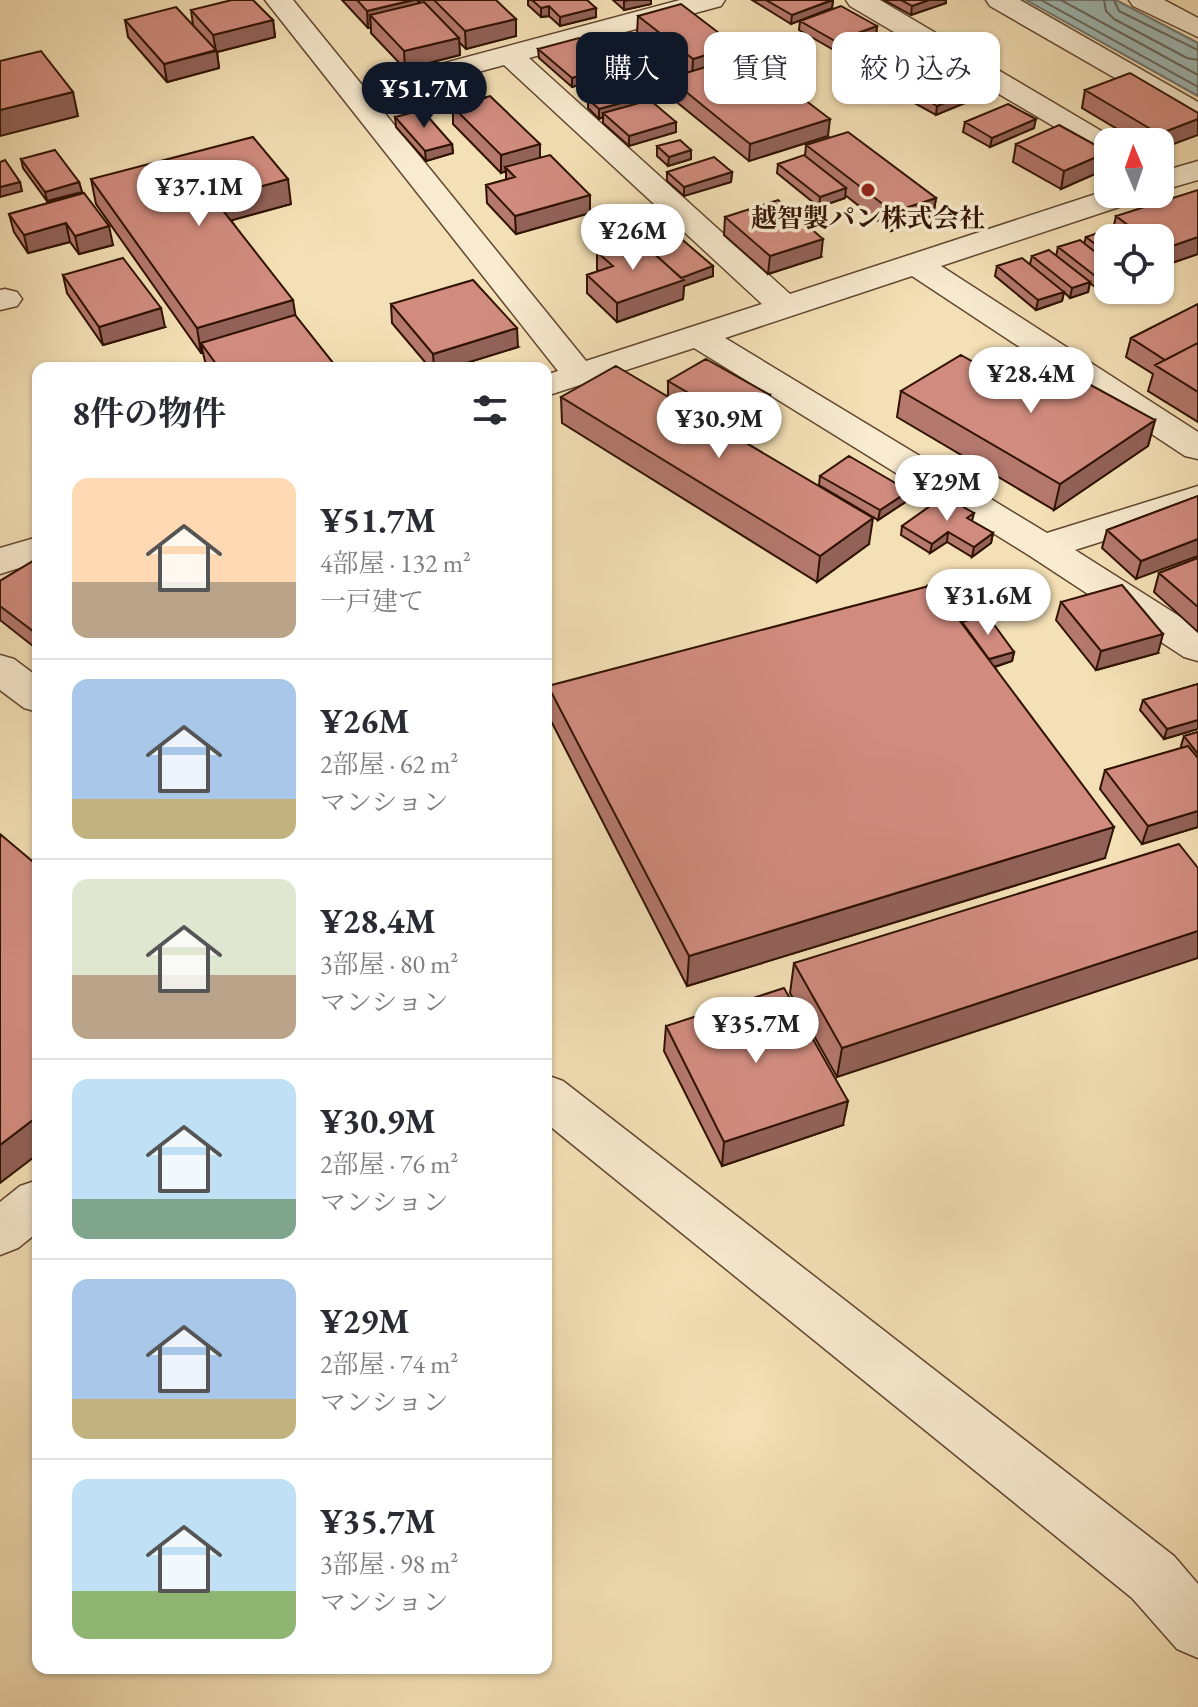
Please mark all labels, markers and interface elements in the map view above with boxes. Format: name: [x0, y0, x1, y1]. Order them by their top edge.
chip: 購入: [576, 32, 688, 104]
chip: 賃貸: [704, 32, 816, 104]
chip: 絞り込み: [832, 32, 1000, 104]
pin: ¥51.7M: [359, 62, 489, 130]
text: ¥51.7M: [380, 71, 468, 105]
north arrow: [1094, 128, 1174, 208]
map controls: [1094, 128, 1174, 304]
pin: ¥37.1M: [134, 160, 264, 228]
text: ¥37.1M: [155, 169, 243, 203]
marker: 越智製パン株式会社: [859, 181, 877, 199]
place label: 越智製パン株式会社: [751, 201, 985, 235]
pin: ¥26M: [586, 204, 680, 272]
text: ¥26M: [599, 213, 667, 247]
button: locate: [1094, 224, 1174, 304]
pin: ¥28.4M: [966, 347, 1096, 415]
text: ¥28.4M: [987, 356, 1075, 390]
icon: filters: [468, 388, 512, 432]
text: 8件の物件: [72, 391, 226, 435]
pin: ¥30.9M: [654, 392, 784, 460]
text: ¥30.9M: [675, 401, 763, 435]
pin: ¥29M: [900, 455, 994, 523]
text: ¥29M: [913, 464, 981, 498]
text: ¥51.7M: [320, 498, 436, 542]
icon: home: [136, 510, 232, 606]
text: 4部屋 · 132 m²: [320, 546, 471, 580]
pin: ¥31.6M: [923, 569, 1053, 637]
text: ¥31.6M: [944, 578, 1032, 612]
text: 一戸建て: [320, 584, 424, 618]
text: ¥26M: [320, 699, 409, 743]
icon: home: [136, 711, 232, 807]
text: 2部屋 · 62 m²: [320, 747, 458, 781]
text: マンション: [320, 785, 449, 819]
text: ¥28.4M: [320, 899, 436, 943]
icon: home: [136, 911, 232, 1007]
text: 3部屋 · 80 m²: [320, 947, 458, 981]
text: マンション: [320, 985, 449, 1019]
pin: ¥35.7M: [691, 997, 821, 1065]
text: ¥35.7M: [712, 1006, 800, 1040]
text: ¥30.9M: [320, 1099, 436, 1143]
icon: home: [136, 1111, 232, 1207]
text: 2部屋 · 76 m²: [320, 1147, 458, 1181]
text: マンション: [320, 1185, 449, 1219]
text: ¥29M: [320, 1299, 409, 1343]
icon: home: [136, 1311, 232, 1407]
text: 2部屋 · 74 m²: [320, 1347, 458, 1381]
text: マンション: [320, 1385, 449, 1419]
text: ¥35.7M: [320, 1499, 436, 1543]
icon: home: [136, 1511, 232, 1607]
text: 3部屋 · 98 m²: [320, 1547, 458, 1581]
text: マンション: [320, 1585, 449, 1619]

